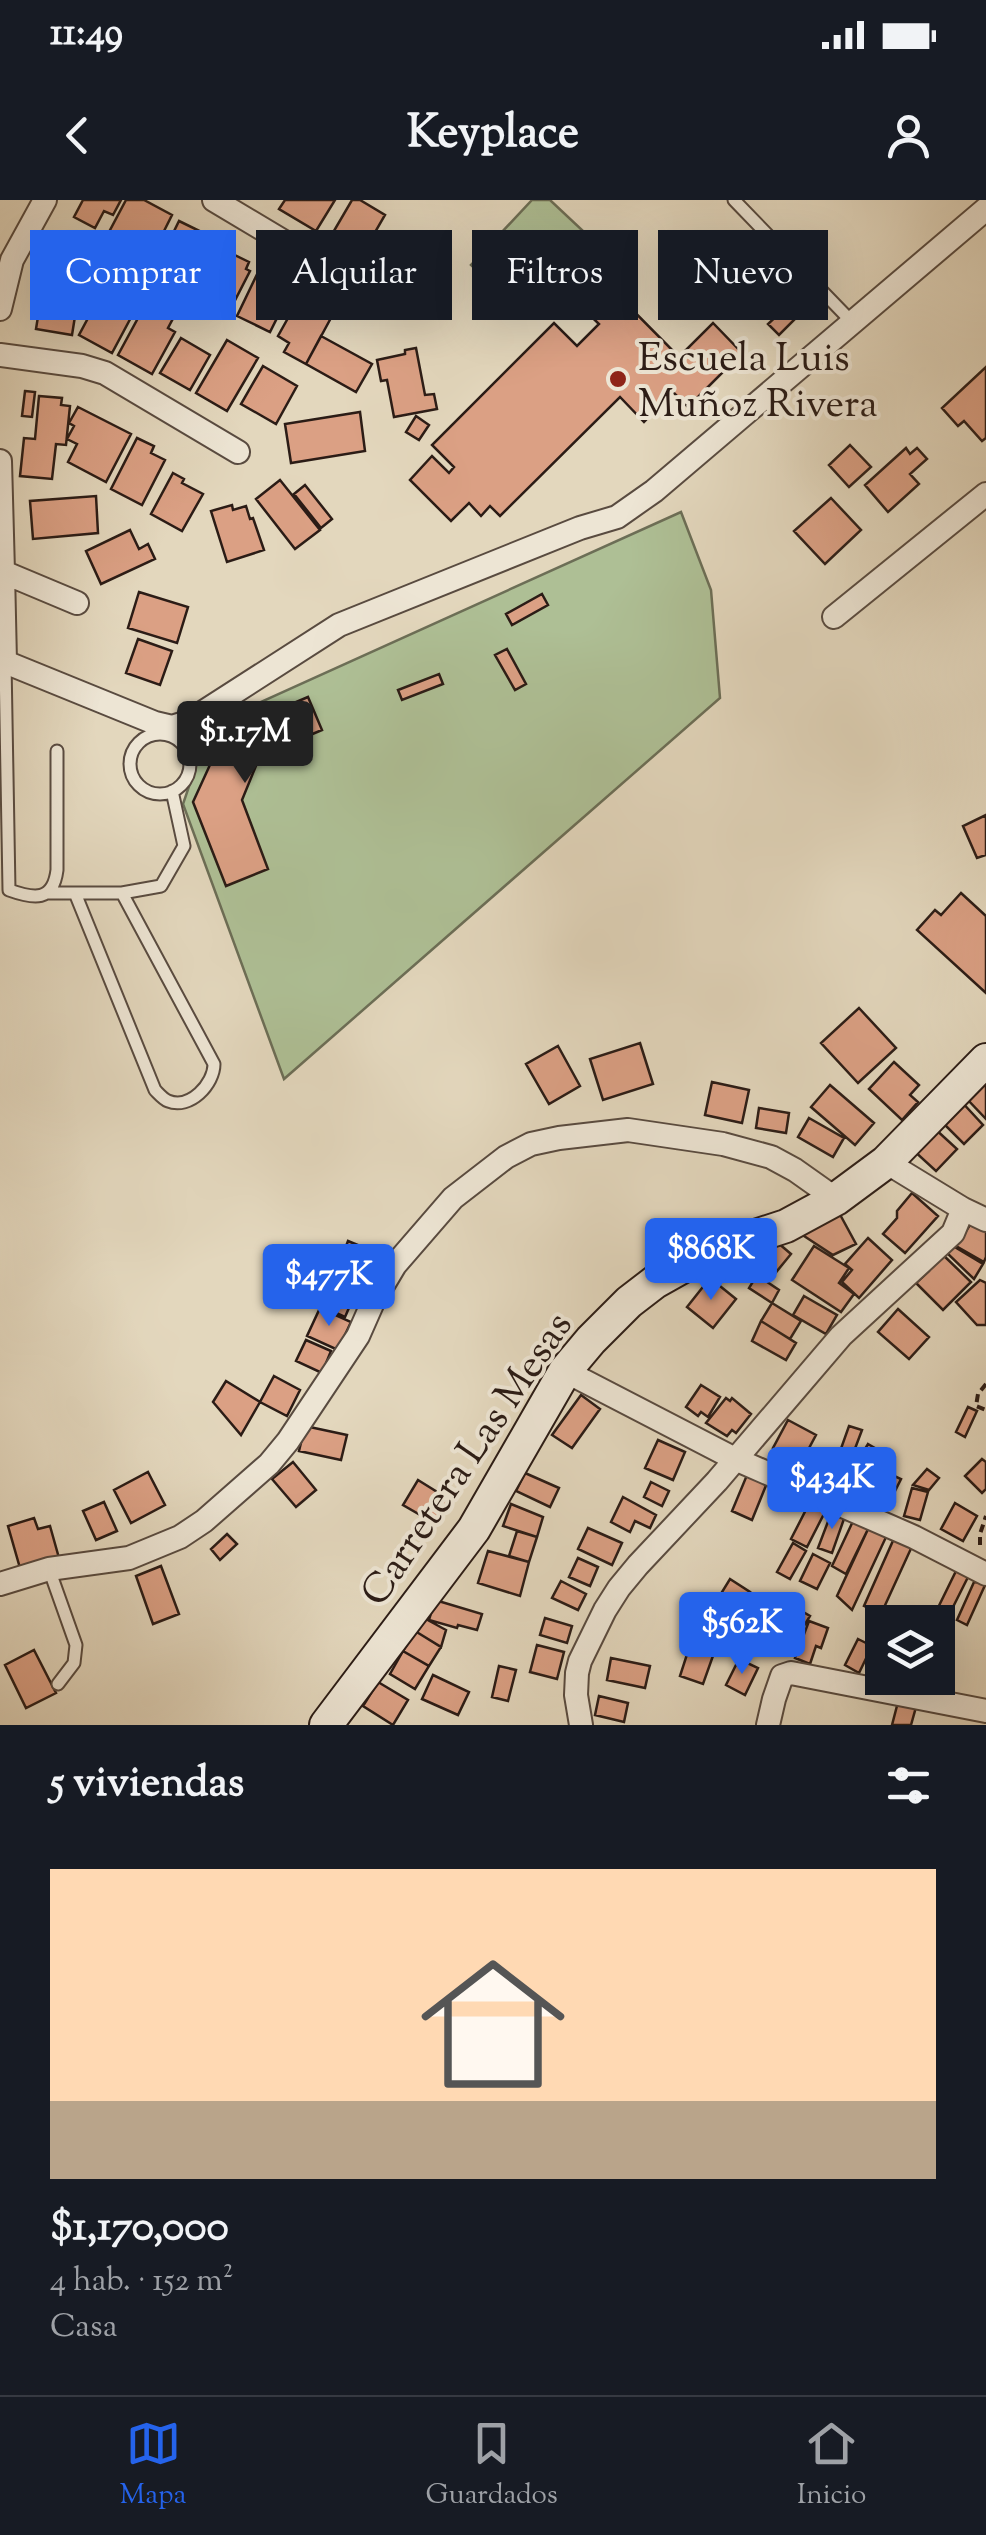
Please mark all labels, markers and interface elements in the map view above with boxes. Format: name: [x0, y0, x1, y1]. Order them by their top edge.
text: 11:49: [50, 8, 123, 62]
text: Keyplace: [407, 103, 579, 168]
icon: back: [50, 108, 105, 163]
icon: person: [881, 108, 936, 163]
chip: Comprar: [30, 230, 236, 320]
chip: Alquilar: [256, 230, 452, 320]
chip: Filtros: [472, 230, 638, 320]
chip: Nuevo: [658, 230, 828, 320]
place label: Escuela Luis Muñoz Rivera: [638, 332, 878, 435]
marker: Escuela Luis Muñoz Rivera: [607, 368, 629, 390]
pin: $1.17M: [164, 701, 326, 786]
text: $1.17M: [199, 710, 291, 756]
pin: $868K: [641, 1218, 781, 1303]
text: $868K: [667, 1227, 755, 1273]
pin: $477K: [259, 1244, 399, 1329]
text: $477K: [285, 1253, 373, 1299]
street label: Carretera Las Mesas: [349, 1302, 588, 1619]
pin: $434K: [762, 1447, 902, 1532]
text: $434K: [789, 1456, 875, 1502]
pin: $562K: [672, 1592, 812, 1677]
text: $562K: [701, 1601, 783, 1647]
map controls: [865, 1605, 955, 1695]
button: layers: [865, 1605, 955, 1695]
text: 5 viviendas: [50, 1755, 244, 1815]
icon: filters: [881, 1758, 936, 1813]
icon: home: [403, 1934, 583, 2114]
text: $1,170,000: [50, 2199, 229, 2259]
text: 4 hab. · 152 m²: [50, 2259, 233, 2305]
text: Casa: [50, 2305, 117, 2351]
tab: Mapa: [120, 2416, 186, 2516]
tab: Guardados: [426, 2416, 558, 2516]
tab: Inicio: [797, 2416, 866, 2516]

